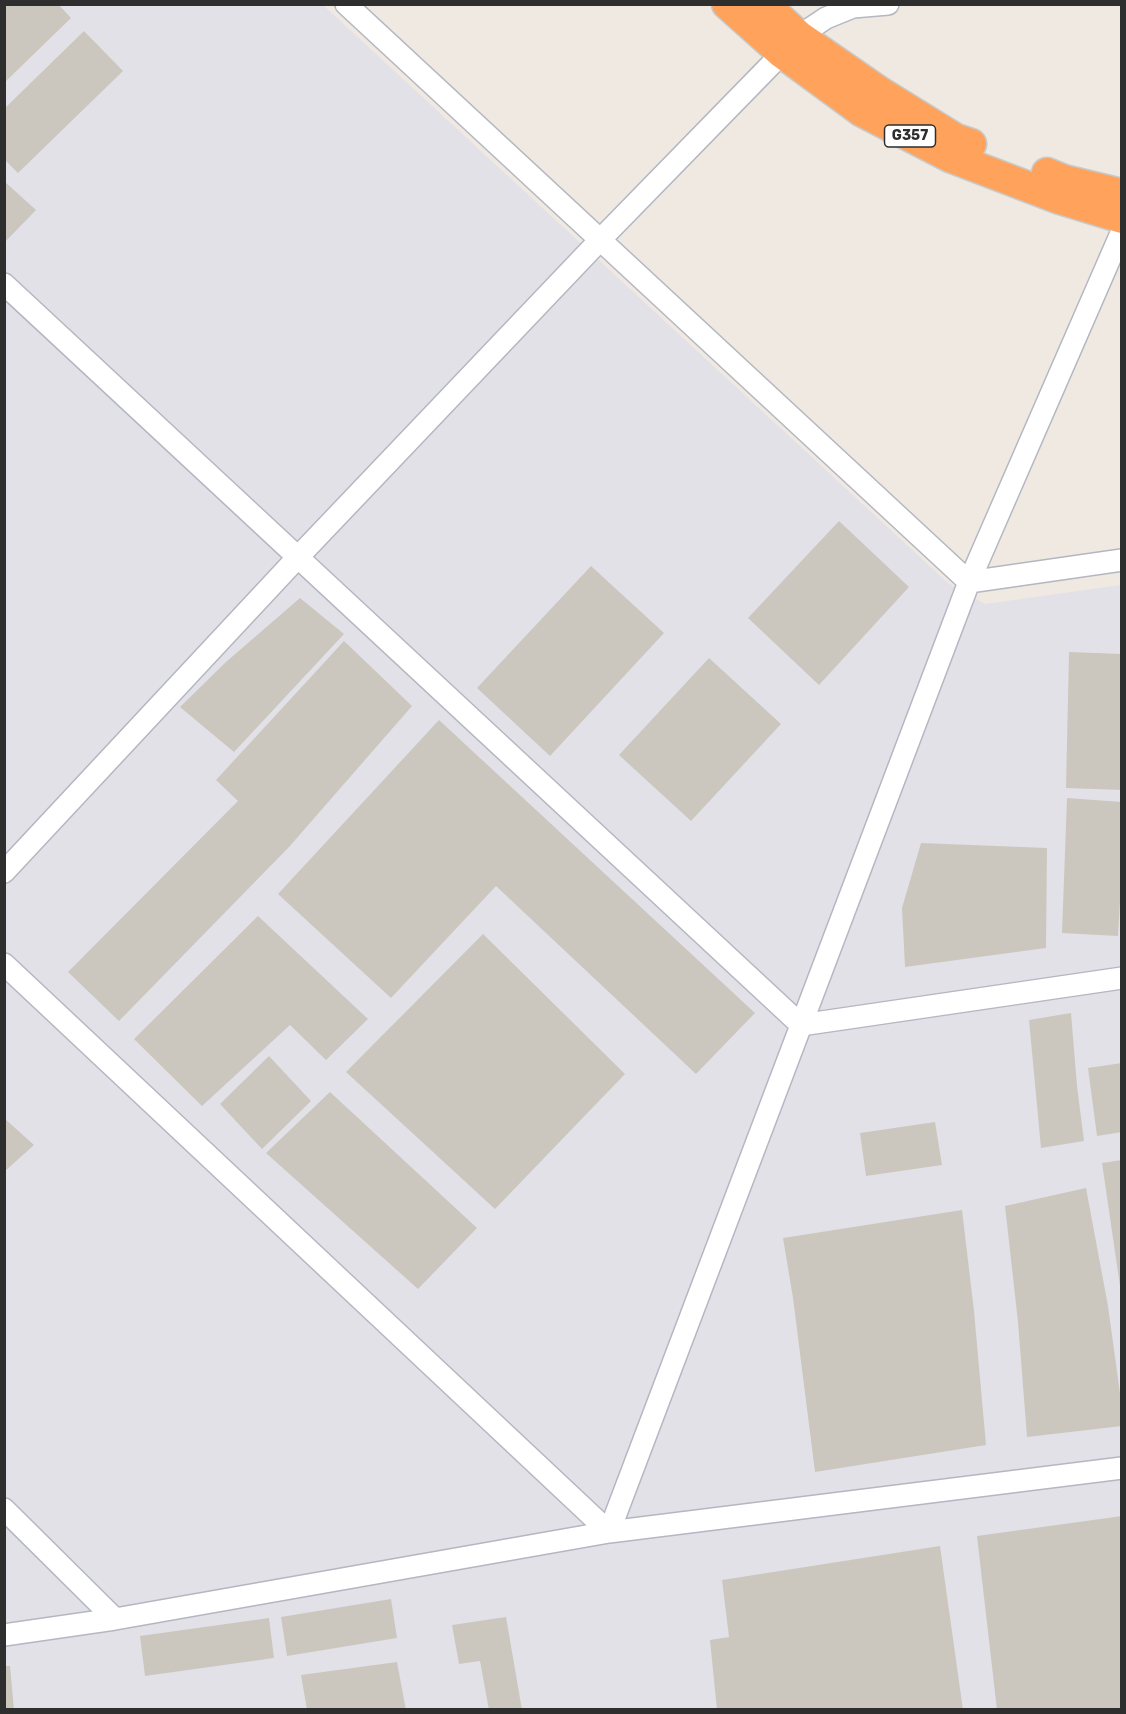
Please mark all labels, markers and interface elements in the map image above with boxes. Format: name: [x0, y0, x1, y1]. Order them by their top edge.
road number: G357: [884, 125, 936, 147]

